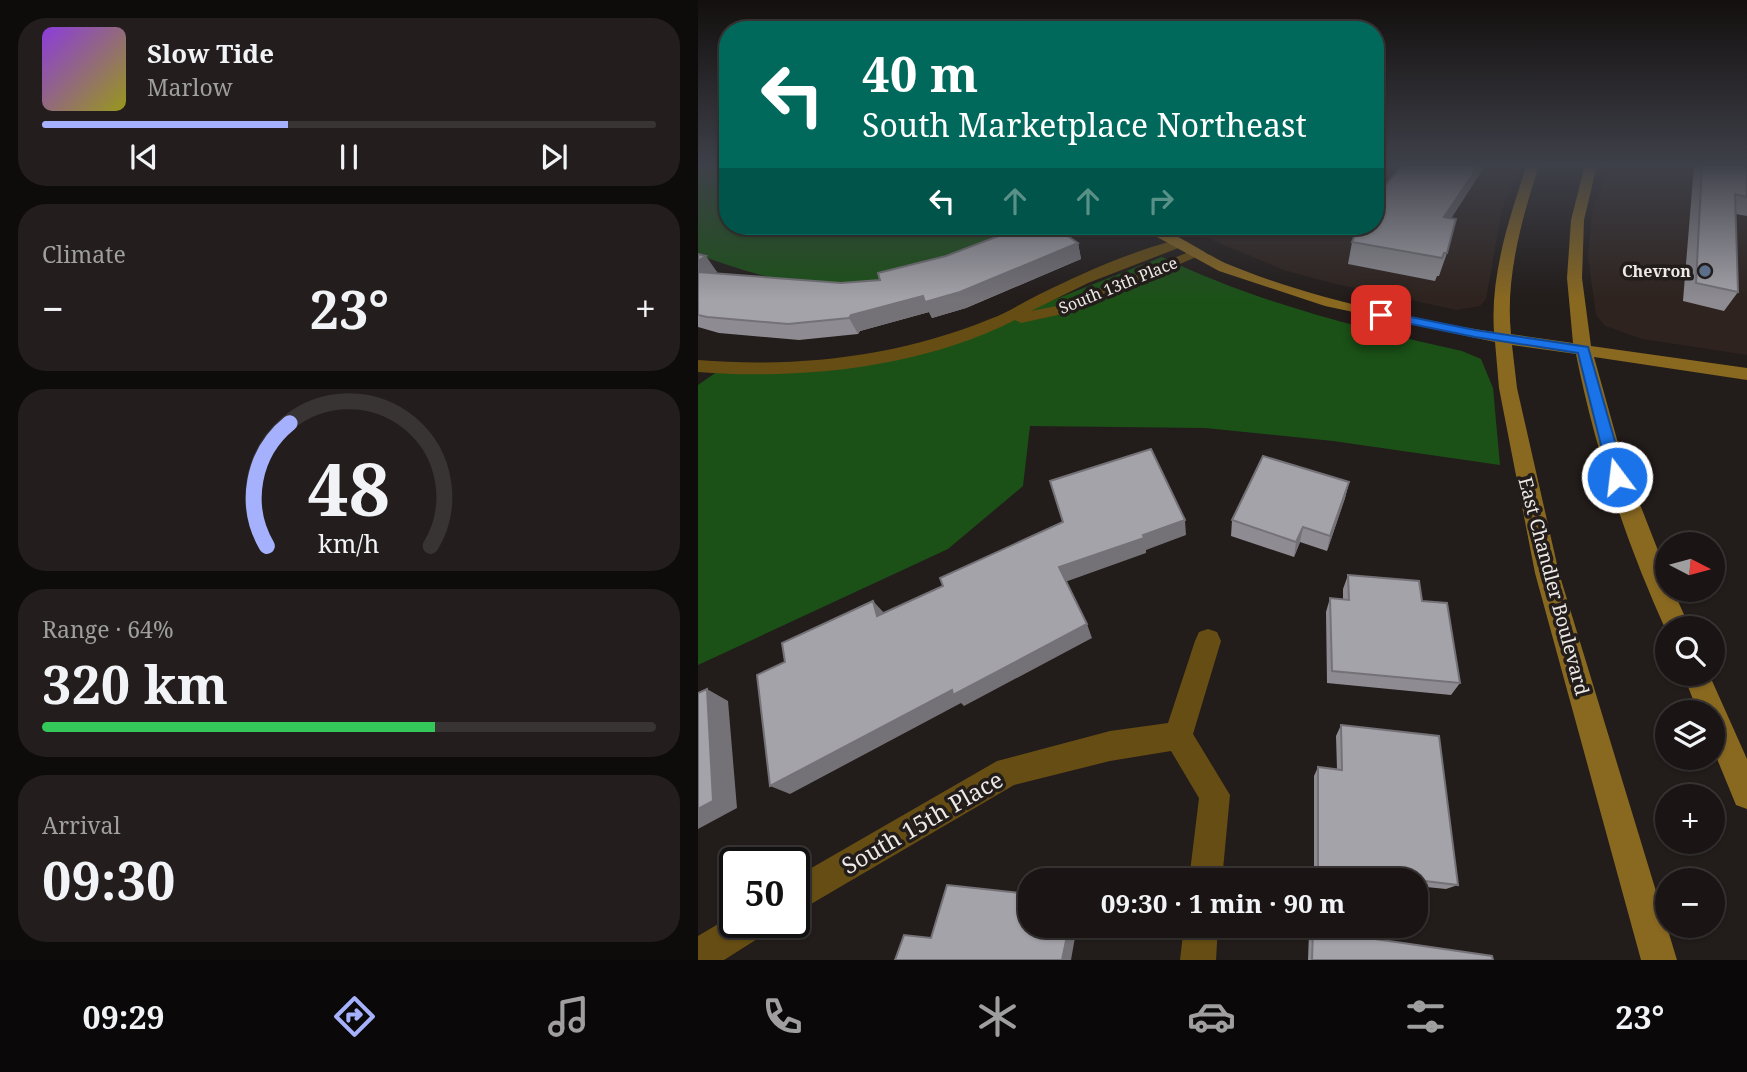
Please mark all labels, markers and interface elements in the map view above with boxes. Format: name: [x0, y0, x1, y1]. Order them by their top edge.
text: Slow Tide: [147, 35, 274, 71]
text: 40 m: [862, 40, 978, 106]
icon: left: [747, 49, 838, 140]
text: Marlow: [147, 71, 233, 103]
text: South Marketplace Northeast: [862, 103, 1307, 146]
icon: previous: [125, 138, 163, 176]
icon: pause: [330, 138, 368, 176]
icon: next: [535, 138, 573, 176]
icon: left: [923, 182, 961, 220]
icon: ahead: [996, 182, 1034, 220]
icon: ahead: [1069, 182, 1107, 220]
icon: right: [1142, 182, 1180, 220]
text: Climate: [42, 238, 126, 270]
street label: South 13th Place: [1055, 251, 1181, 319]
place label: Chevron: [1622, 260, 1691, 282]
marker: Chevron: [1697, 263, 1713, 279]
text: 23°: [310, 273, 389, 344]
text: −: [42, 282, 64, 334]
text: +: [635, 282, 656, 334]
pin: [1351, 285, 1411, 345]
icon: arrive: [1362, 296, 1400, 334]
text: 48: [308, 438, 390, 537]
position arrow: [1580, 440, 1654, 514]
street label: East Chandler Boulevard: [1512, 474, 1596, 698]
text: km/h: [318, 526, 380, 560]
north arrow: [1655, 532, 1725, 602]
map controls: [1655, 532, 1725, 938]
text: Range · 64%: [42, 613, 174, 645]
button: search: [1655, 616, 1725, 686]
text: 320 km: [42, 648, 228, 719]
button: layers: [1655, 700, 1725, 770]
street label: South 15th Place: [836, 763, 1008, 881]
button: +: [1655, 784, 1725, 854]
text: Arrival: [42, 809, 121, 841]
text: 09:30: [42, 844, 175, 915]
speed limit sign: 50: [719, 847, 810, 938]
button: −: [1655, 868, 1725, 938]
text: 09:30 · 1 min · 90 m: [1101, 885, 1345, 921]
icon: directions: [330, 992, 379, 1041]
icon: music: [544, 992, 593, 1041]
icon: phone: [758, 992, 807, 1041]
icon: climate: [973, 992, 1022, 1041]
icon: car: [1187, 992, 1236, 1041]
icon: filters: [1401, 992, 1450, 1041]
text: 09:29: [83, 995, 165, 1038]
text: 23°: [1615, 995, 1664, 1038]

